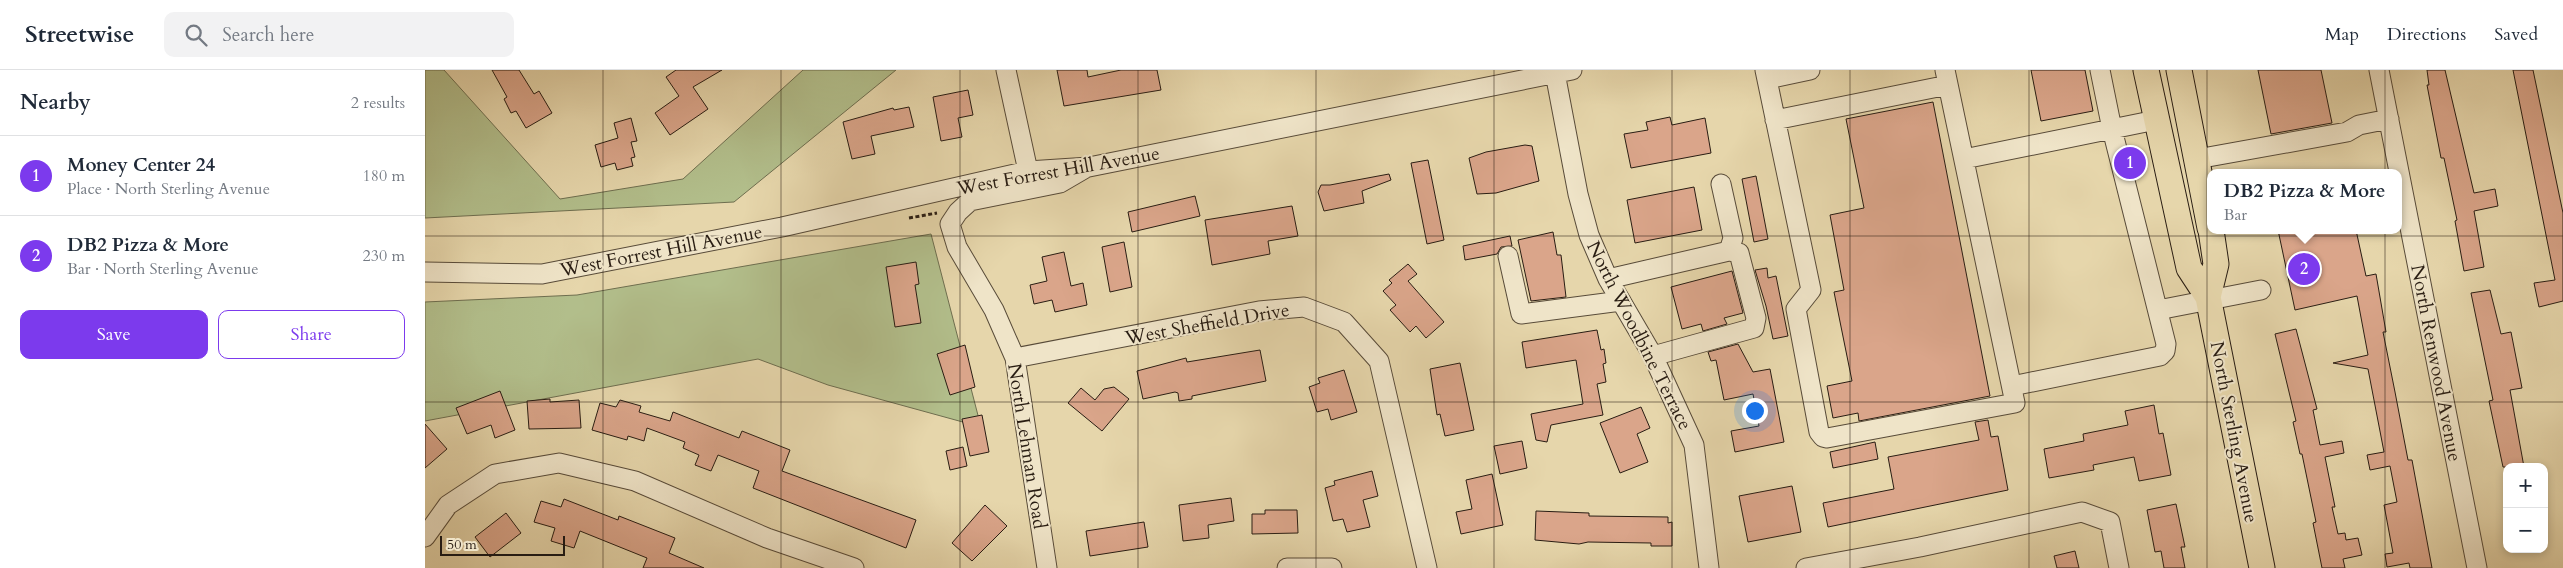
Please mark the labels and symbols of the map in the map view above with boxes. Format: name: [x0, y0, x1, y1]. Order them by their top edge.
street label: West Forrest Hill Avenue: [954, 140, 1162, 202]
pin: 1: [2114, 144, 2146, 182]
street label: West Forrest Hill Avenue: [557, 219, 765, 284]
street label: North Woodbine Terrace: [1580, 237, 1698, 434]
pin: 2: [2288, 250, 2320, 288]
street label: North Renwood Avenue: [2404, 262, 2468, 464]
street label: West Sheffield Drive: [1122, 297, 1292, 351]
street label: North Sterling Avenue: [2204, 339, 2264, 525]
street label: North Lehman Road: [1001, 361, 1053, 531]
your location: [1742, 398, 1768, 424]
scale bar: [440, 533, 565, 556]

